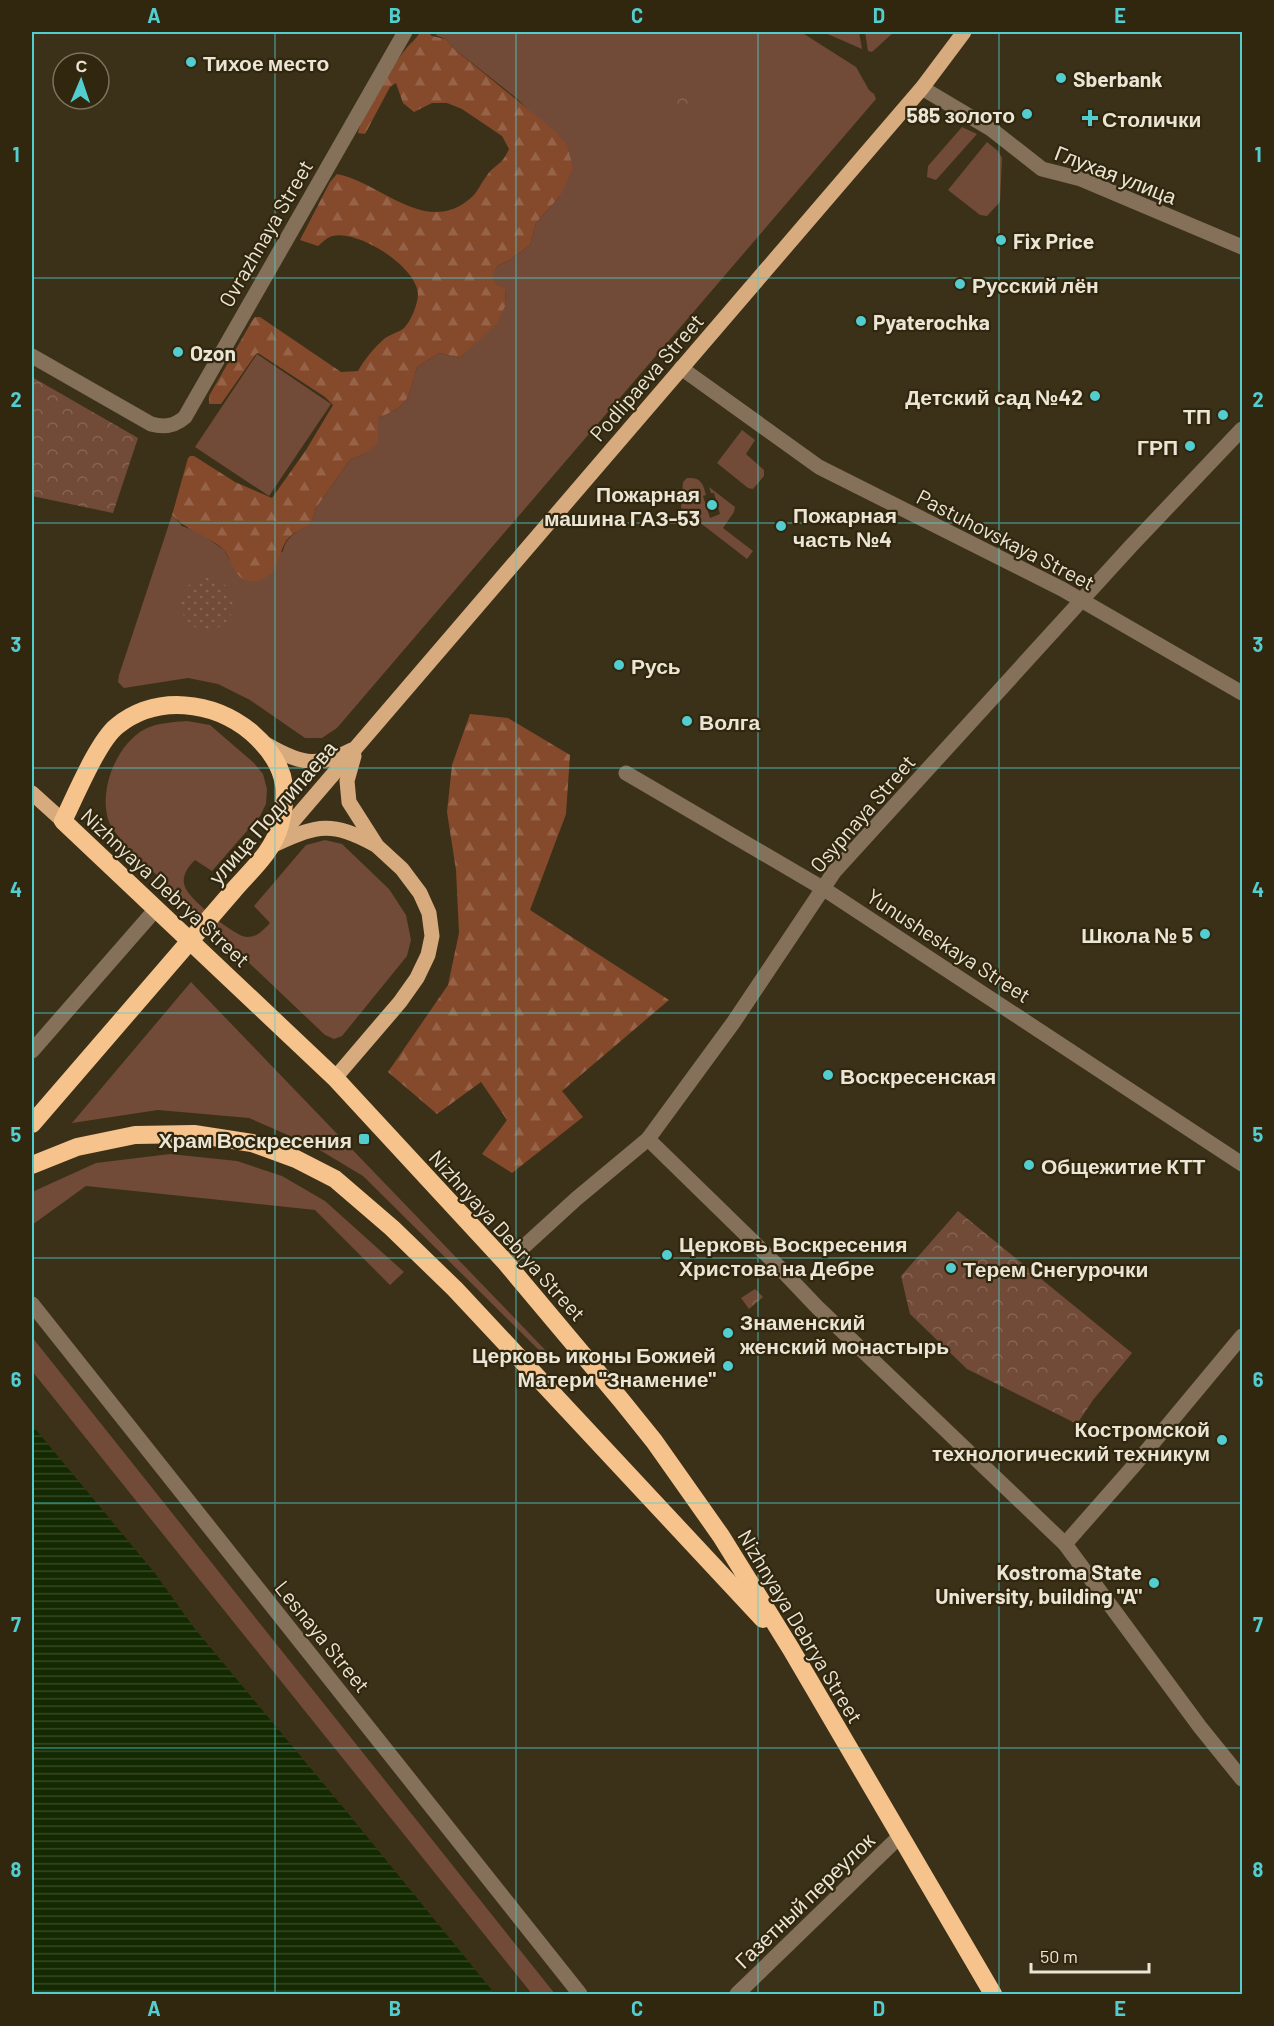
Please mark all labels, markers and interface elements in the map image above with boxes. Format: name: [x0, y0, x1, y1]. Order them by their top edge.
text: A: [147, 3, 161, 27]
text: B: [389, 3, 401, 27]
text: C: [631, 3, 643, 27]
text: D: [873, 3, 885, 27]
text: E: [1114, 3, 1126, 27]
place label: Тихое место: [203, 50, 329, 75]
north arrow: [51, 51, 111, 111]
marker: Тихое место: [184, 55, 198, 69]
text: С: [75, 56, 88, 75]
place label: Sberbank: [1073, 66, 1162, 91]
marker: Sberbank: [1054, 71, 1068, 85]
place label: 585 золото: [906, 102, 1015, 127]
place label: Столички: [1102, 106, 1201, 131]
marker: 585 золото: [1020, 107, 1034, 121]
marker: Столички: [1083, 111, 1097, 125]
street label: Глухая улица: [1052, 139, 1181, 209]
text: 1: [12, 142, 20, 166]
text: 1: [1254, 142, 1262, 166]
street label: Ovrazhnaya Street: [213, 155, 317, 311]
place label: Fix Price: [1013, 228, 1094, 253]
marker: Fix Price: [994, 233, 1008, 247]
place label: Русский лён: [972, 272, 1099, 297]
marker: Русский лён: [953, 277, 967, 291]
street label: Podlipaeva Street: [584, 308, 708, 446]
place label: Pyaterochka: [873, 309, 990, 334]
marker: Pyaterochka: [854, 314, 868, 328]
place label: Ozon: [190, 340, 236, 365]
marker: Ozon: [171, 345, 185, 359]
place label: Детский сад №42: [905, 384, 1083, 409]
text: 2: [10, 387, 22, 411]
text: 2: [1252, 387, 1264, 411]
marker: Детский сад №42: [1088, 389, 1102, 403]
place label: ТП: [1183, 403, 1211, 428]
marker: ТП: [1216, 408, 1230, 422]
place label: ГРП: [1137, 434, 1178, 459]
marker: ГРП: [1183, 439, 1197, 453]
place label: Пожарная машина ГАЗ-53: [544, 481, 700, 530]
street label: Pastuhovskaya Street: [913, 483, 1099, 595]
marker: Пожарная машина ГАЗ-53: [705, 498, 719, 512]
place label: Пожарная часть №4: [793, 502, 897, 551]
marker: Пожарная часть №4: [774, 519, 788, 533]
text: 3: [11, 632, 21, 656]
text: 3: [1253, 632, 1263, 656]
place label: Русь: [631, 653, 681, 678]
marker: Русь: [612, 658, 626, 672]
place label: Волга: [699, 709, 761, 734]
marker: Волга: [680, 714, 694, 728]
street label: улица Подлипаева: [203, 735, 341, 889]
street label: Osypnaya Street: [804, 749, 920, 877]
street label: Nizhnyaya Debrya Street: [77, 802, 255, 972]
text: 4: [10, 877, 22, 901]
text: 4: [1252, 877, 1264, 901]
street label: Yunusheskaya Street: [862, 883, 1036, 1007]
place label: Школа № 5: [1081, 922, 1193, 947]
marker: Школа № 5: [1198, 927, 1212, 941]
place label: Воскресенская: [840, 1063, 996, 1088]
marker: Воскресенская: [821, 1068, 835, 1082]
text: 5: [11, 1122, 22, 1146]
text: 5: [1253, 1122, 1264, 1146]
place label: Храм Воскресения: [158, 1127, 352, 1152]
marker: Храм Воскресения: [357, 1132, 371, 1146]
street label: Nizhnyaya Debrya Street: [425, 1144, 591, 1326]
place label: Общежитие КТТ: [1041, 1153, 1205, 1178]
marker: Общежитие КТТ: [1022, 1158, 1036, 1172]
place label: Церковь Воскресения Христова на Дебре: [679, 1231, 908, 1280]
marker: Церковь Воскресения Христова на Дебре: [660, 1248, 674, 1262]
place label: Терем Cнегурочки: [963, 1256, 1148, 1281]
marker: Терем Cнегурочки: [944, 1261, 958, 1275]
place label: Знаменский женский монастырь: [739, 1309, 949, 1358]
marker: Знаменский женский монастырь: [721, 1326, 735, 1340]
place label: Церковь иконы Божией Матери "Знамение": [472, 1342, 716, 1391]
marker: Церковь иконы Божией Матери "Знамение": [721, 1359, 735, 1373]
text: 6: [11, 1367, 22, 1391]
text: 6: [1253, 1367, 1264, 1391]
place label: Костромской технологический техникум: [932, 1416, 1210, 1465]
marker: Костромской технологический техникум: [1215, 1433, 1229, 1447]
street label: Nizhnyaya Debrya Street: [733, 1525, 869, 1727]
place label: Kostroma State University, building "A": [935, 1559, 1142, 1608]
street label: Lesnaya Street: [270, 1575, 376, 1697]
marker: Kostroma State University, building "A": [1147, 1576, 1161, 1590]
text: 7: [11, 1612, 21, 1636]
text: 7: [1253, 1612, 1263, 1636]
street label: Газетный переулок: [729, 1827, 879, 1973]
text: 8: [11, 1857, 22, 1881]
text: 8: [1253, 1857, 1264, 1881]
scale bar: [1031, 1936, 1150, 1974]
text: 50 m: [1040, 1945, 1078, 1967]
text: A: [147, 1996, 161, 2020]
text: B: [389, 1996, 401, 2020]
text: C: [631, 1996, 643, 2020]
text: D: [873, 1996, 885, 2020]
text: E: [1114, 1996, 1126, 2020]

